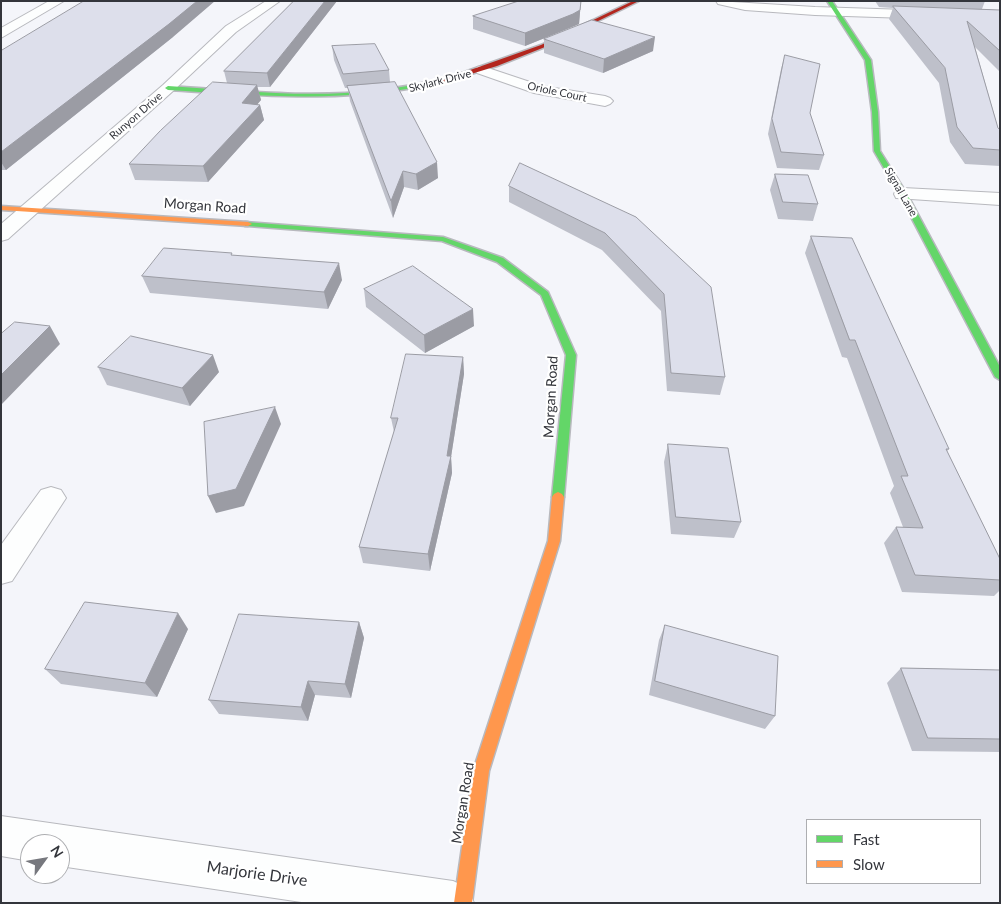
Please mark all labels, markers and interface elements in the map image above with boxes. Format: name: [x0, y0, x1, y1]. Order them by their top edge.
street label: Skylark Drive: [407, 67, 473, 95]
street label: Oriole Court: [526, 79, 588, 105]
street label: Runyon Drive: [107, 89, 165, 143]
street label: Signal Lane: [882, 165, 920, 219]
street label: Morgan Road: [163, 195, 247, 217]
street label: Morgan Road: [540, 355, 562, 439]
street label: Morgan Road: [448, 761, 478, 845]
legend: [806, 819, 981, 884]
text: Fast: [853, 830, 880, 848]
north arrow: [20, 834, 70, 884]
text: N: [47, 842, 67, 860]
text: Slow: [853, 855, 885, 873]
street label: Marjorie Drive: [205, 857, 309, 891]

